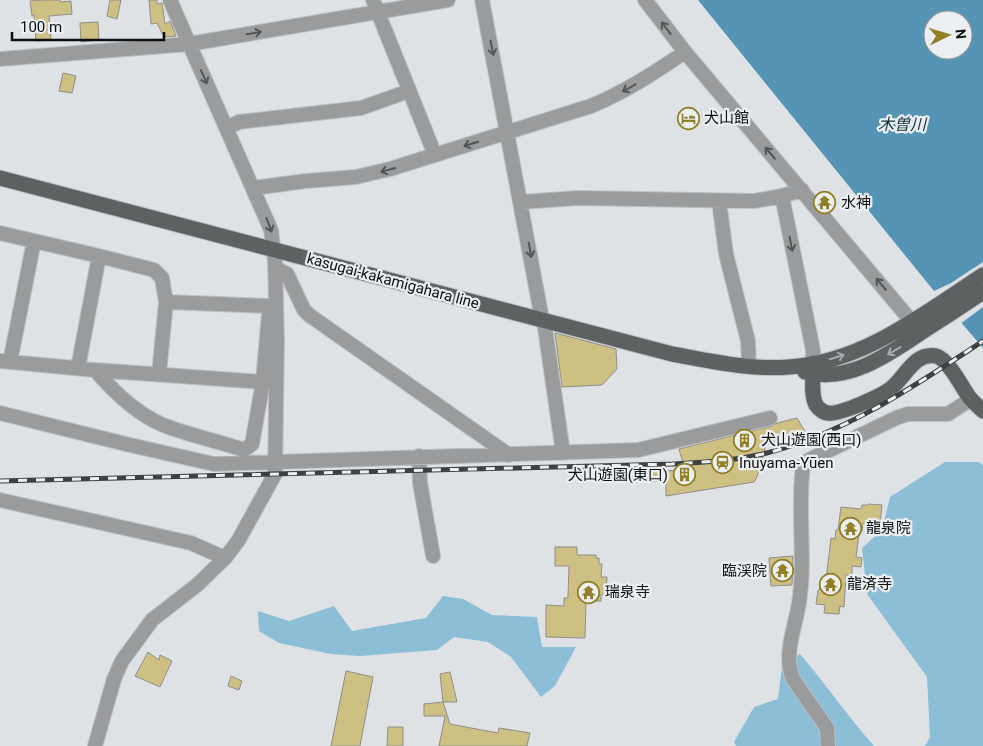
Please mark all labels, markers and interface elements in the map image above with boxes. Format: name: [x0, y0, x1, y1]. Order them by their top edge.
scale bar: [12, 10, 165, 42]
north arrow: [923, 10, 973, 60]
text: 100 m: [20, 18, 62, 36]
one-way arrow: [661, 22, 672, 35]
one-way arrow: [246, 27, 262, 37]
text: N: [953, 28, 969, 39]
one-way arrow: [487, 39, 497, 55]
one-way arrow: [199, 69, 209, 84]
one-way arrow: [622, 83, 637, 93]
hotel icon: 犬山館: [676, 106, 700, 130]
place label: 犬山館: [704, 109, 749, 127]
water label: 木曽川: [878, 115, 928, 134]
one-way arrow: [463, 139, 479, 149]
one-way arrow: [765, 147, 776, 160]
one-way arrow: [380, 165, 396, 175]
temple icon: 水神: [813, 191, 837, 215]
place label: 水神: [841, 194, 871, 212]
one-way arrow: [265, 217, 274, 233]
one-way arrow: [787, 236, 797, 252]
one-way arrow: [525, 242, 535, 258]
street label: kasugai-kakamigahara line: [305, 249, 481, 313]
one-way arrow: [875, 278, 886, 291]
one-way arrow: [887, 346, 901, 356]
one-way arrow: [829, 352, 845, 362]
building icon: 犬山遊園(西口): [733, 428, 757, 452]
place label: 犬山遊園(西口): [761, 431, 861, 449]
station icon: Inuyama-Yūen: [711, 451, 735, 475]
place label: Inuyama-Yūen: [739, 454, 833, 472]
building icon: 犬山遊園(東口): [672, 463, 696, 487]
place label: 犬山遊園(東口): [568, 466, 668, 484]
temple icon: 龍泉院: [838, 516, 862, 540]
place label: 龍泉院: [866, 519, 911, 537]
temple icon: 臨渓院: [771, 559, 795, 583]
place label: 臨渓院: [722, 562, 767, 580]
temple icon: 龍済寺: [819, 572, 843, 596]
place label: 龍済寺: [847, 575, 892, 593]
temple icon: 瑞泉寺: [577, 580, 601, 604]
place label: 瑞泉寺: [605, 583, 650, 601]

